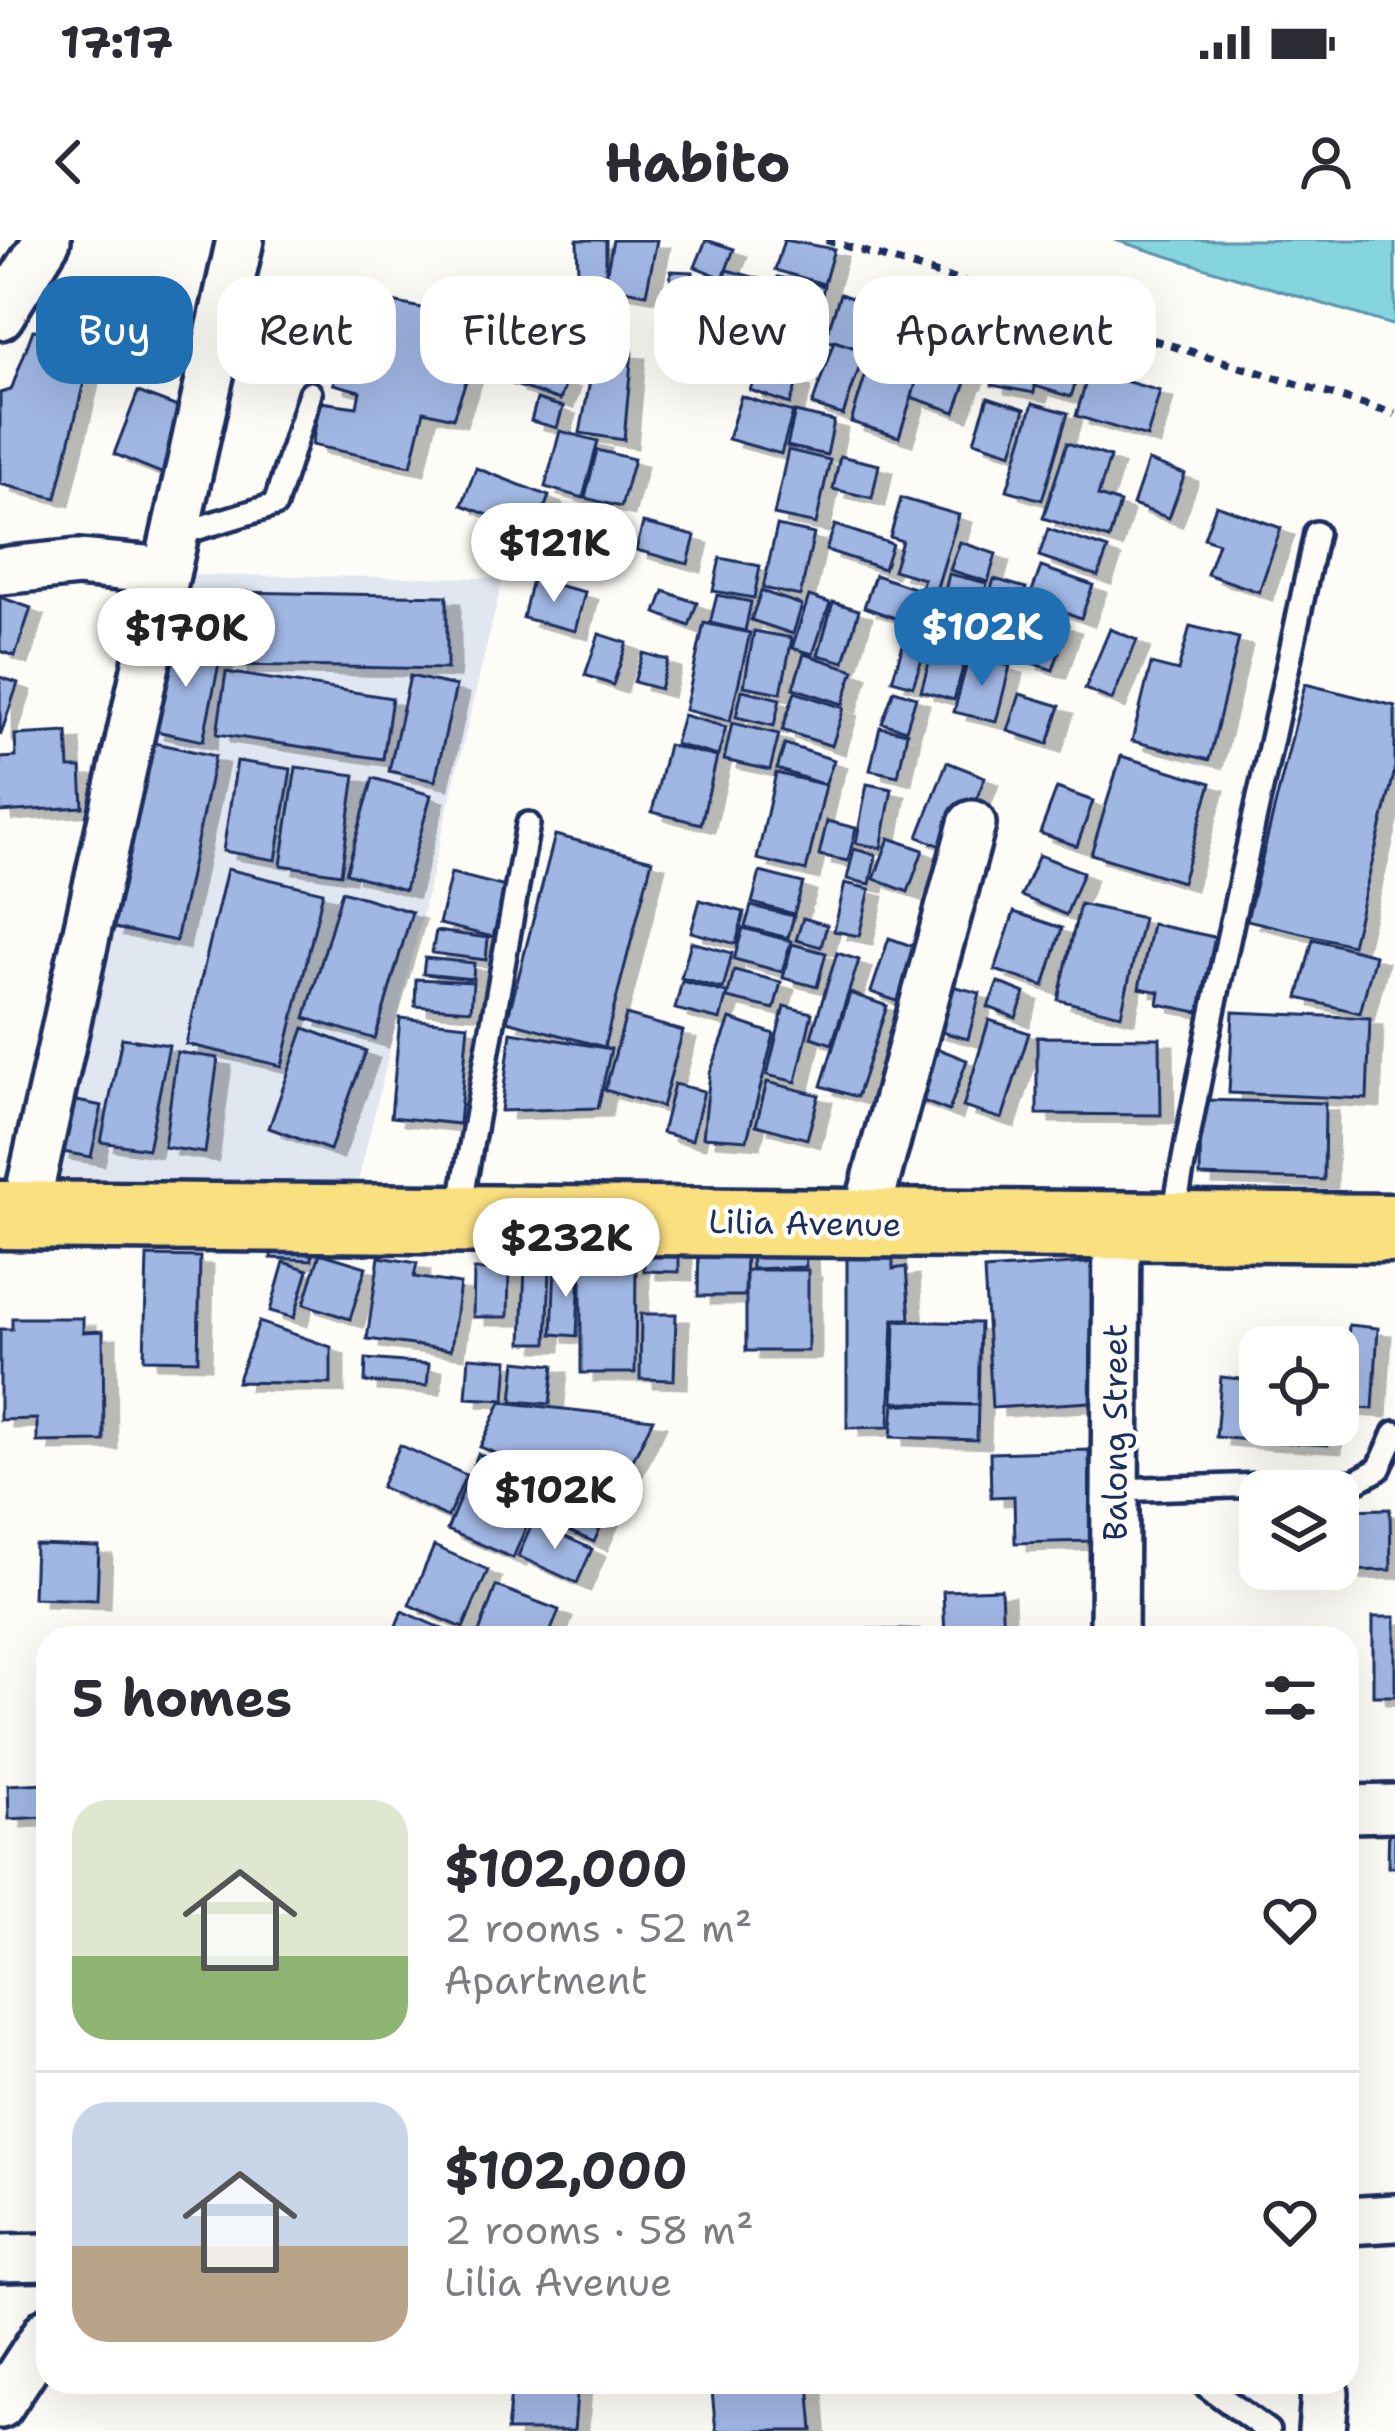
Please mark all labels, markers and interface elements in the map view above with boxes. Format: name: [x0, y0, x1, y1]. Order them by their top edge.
text: 17:17: [60, 12, 173, 72]
text: Habito: [604, 126, 791, 198]
icon: back: [36, 129, 102, 195]
icon: person: [1293, 129, 1359, 195]
chip: Buy: [36, 276, 193, 384]
chip: Rent: [217, 276, 396, 384]
chip: Filters: [420, 276, 630, 384]
chip: New: [654, 276, 829, 384]
chip: Apartment: [853, 276, 1156, 384]
pin: $121K: [470, 503, 638, 605]
text: $121K: [498, 516, 610, 568]
pin: $102K: [898, 587, 1066, 689]
pin: $170K: [102, 588, 270, 690]
text: $102K: [921, 600, 1043, 652]
text: $170K: [124, 601, 248, 653]
pin: $232K: [482, 1198, 650, 1300]
street label: Lilia Avenue: [708, 1199, 902, 1247]
text: $232K: [500, 1211, 632, 1263]
street label: Balong Street: [1093, 1323, 1138, 1541]
map controls: [1239, 1326, 1359, 1590]
button: locate: [1239, 1326, 1359, 1446]
pin: $102K: [471, 1450, 639, 1552]
text: $102K: [494, 1463, 616, 1515]
button: layers: [1239, 1470, 1359, 1590]
text: 5 homes: [72, 1664, 292, 1732]
icon: filters: [1257, 1665, 1323, 1731]
text: $102,000: [444, 1834, 688, 1902]
icon: home: [168, 1848, 312, 1992]
icon: heart: [1257, 1887, 1323, 1953]
text: 2 rooms · 52 m²: [444, 1902, 753, 1954]
text: Apartment: [444, 1954, 647, 2006]
text: $102,000: [444, 2136, 688, 2204]
icon: home: [168, 2150, 312, 2294]
icon: heart: [1257, 2189, 1323, 2255]
text: 2 rooms · 58 m²: [444, 2204, 754, 2256]
text: Lilia Avenue: [444, 2256, 672, 2308]

